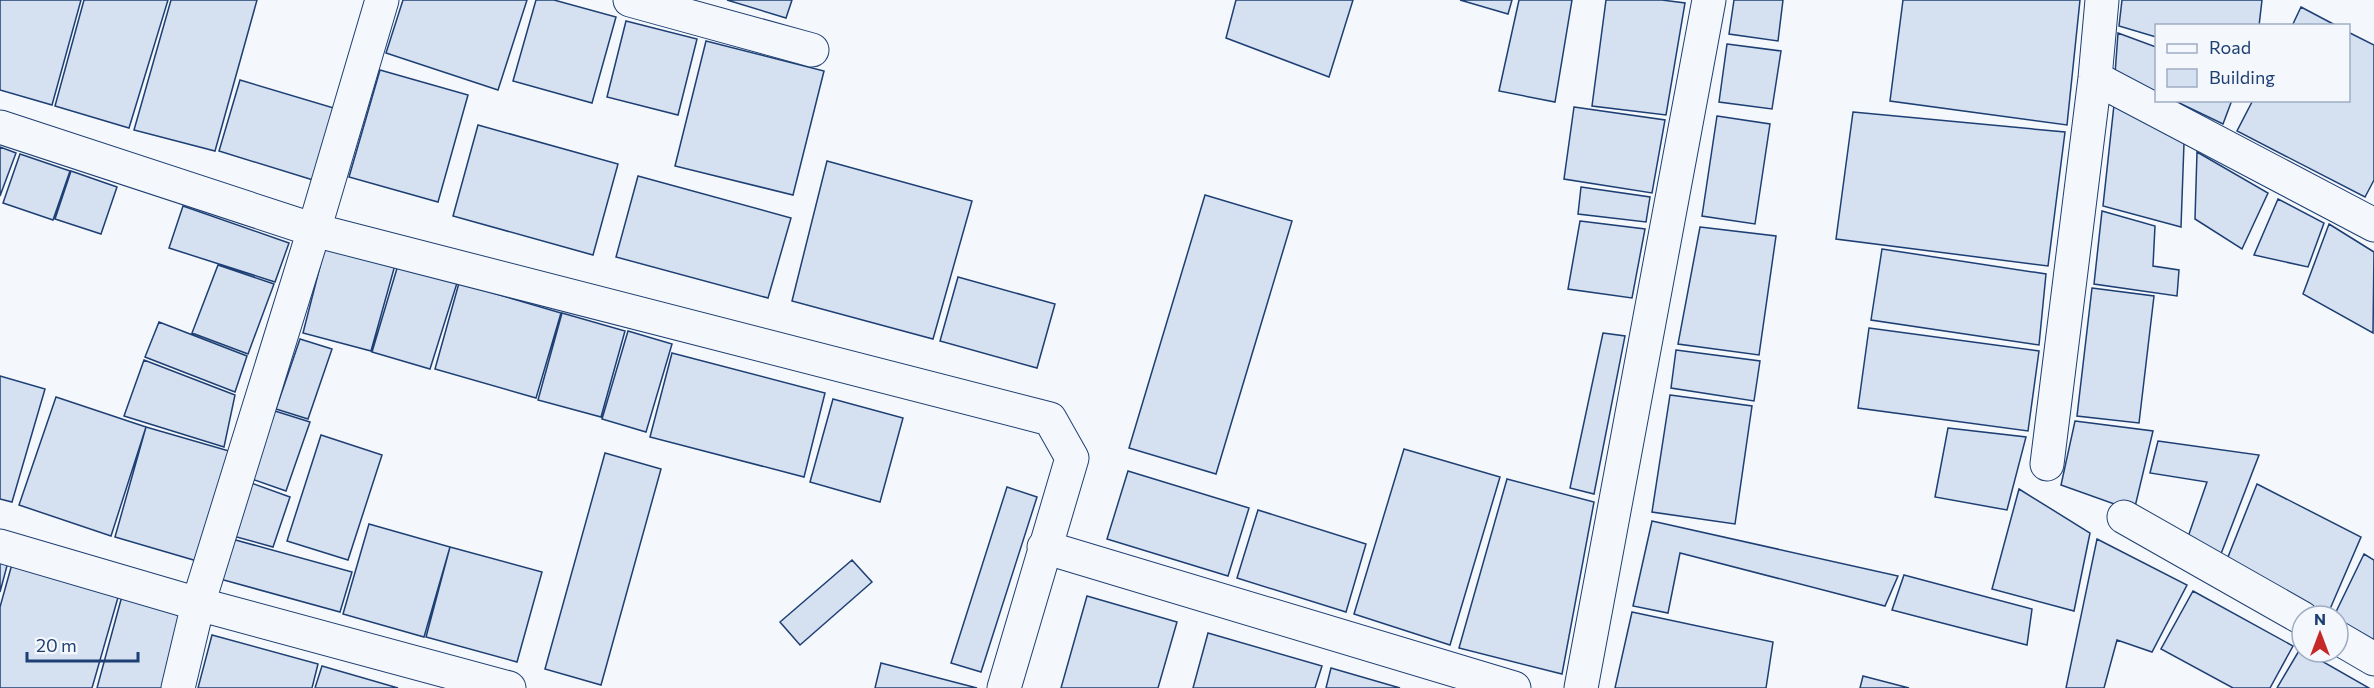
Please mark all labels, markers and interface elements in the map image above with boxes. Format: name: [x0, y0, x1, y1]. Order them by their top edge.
legend: [2155, 24, 2350, 102]
text: Road: [2209, 36, 2251, 58]
text: Building: [2209, 66, 2275, 88]
north arrow: [2290, 604, 2350, 664]
text: N: [2314, 609, 2326, 628]
scale bar: [27, 625, 138, 663]
text: 20 m: [36, 634, 77, 656]

